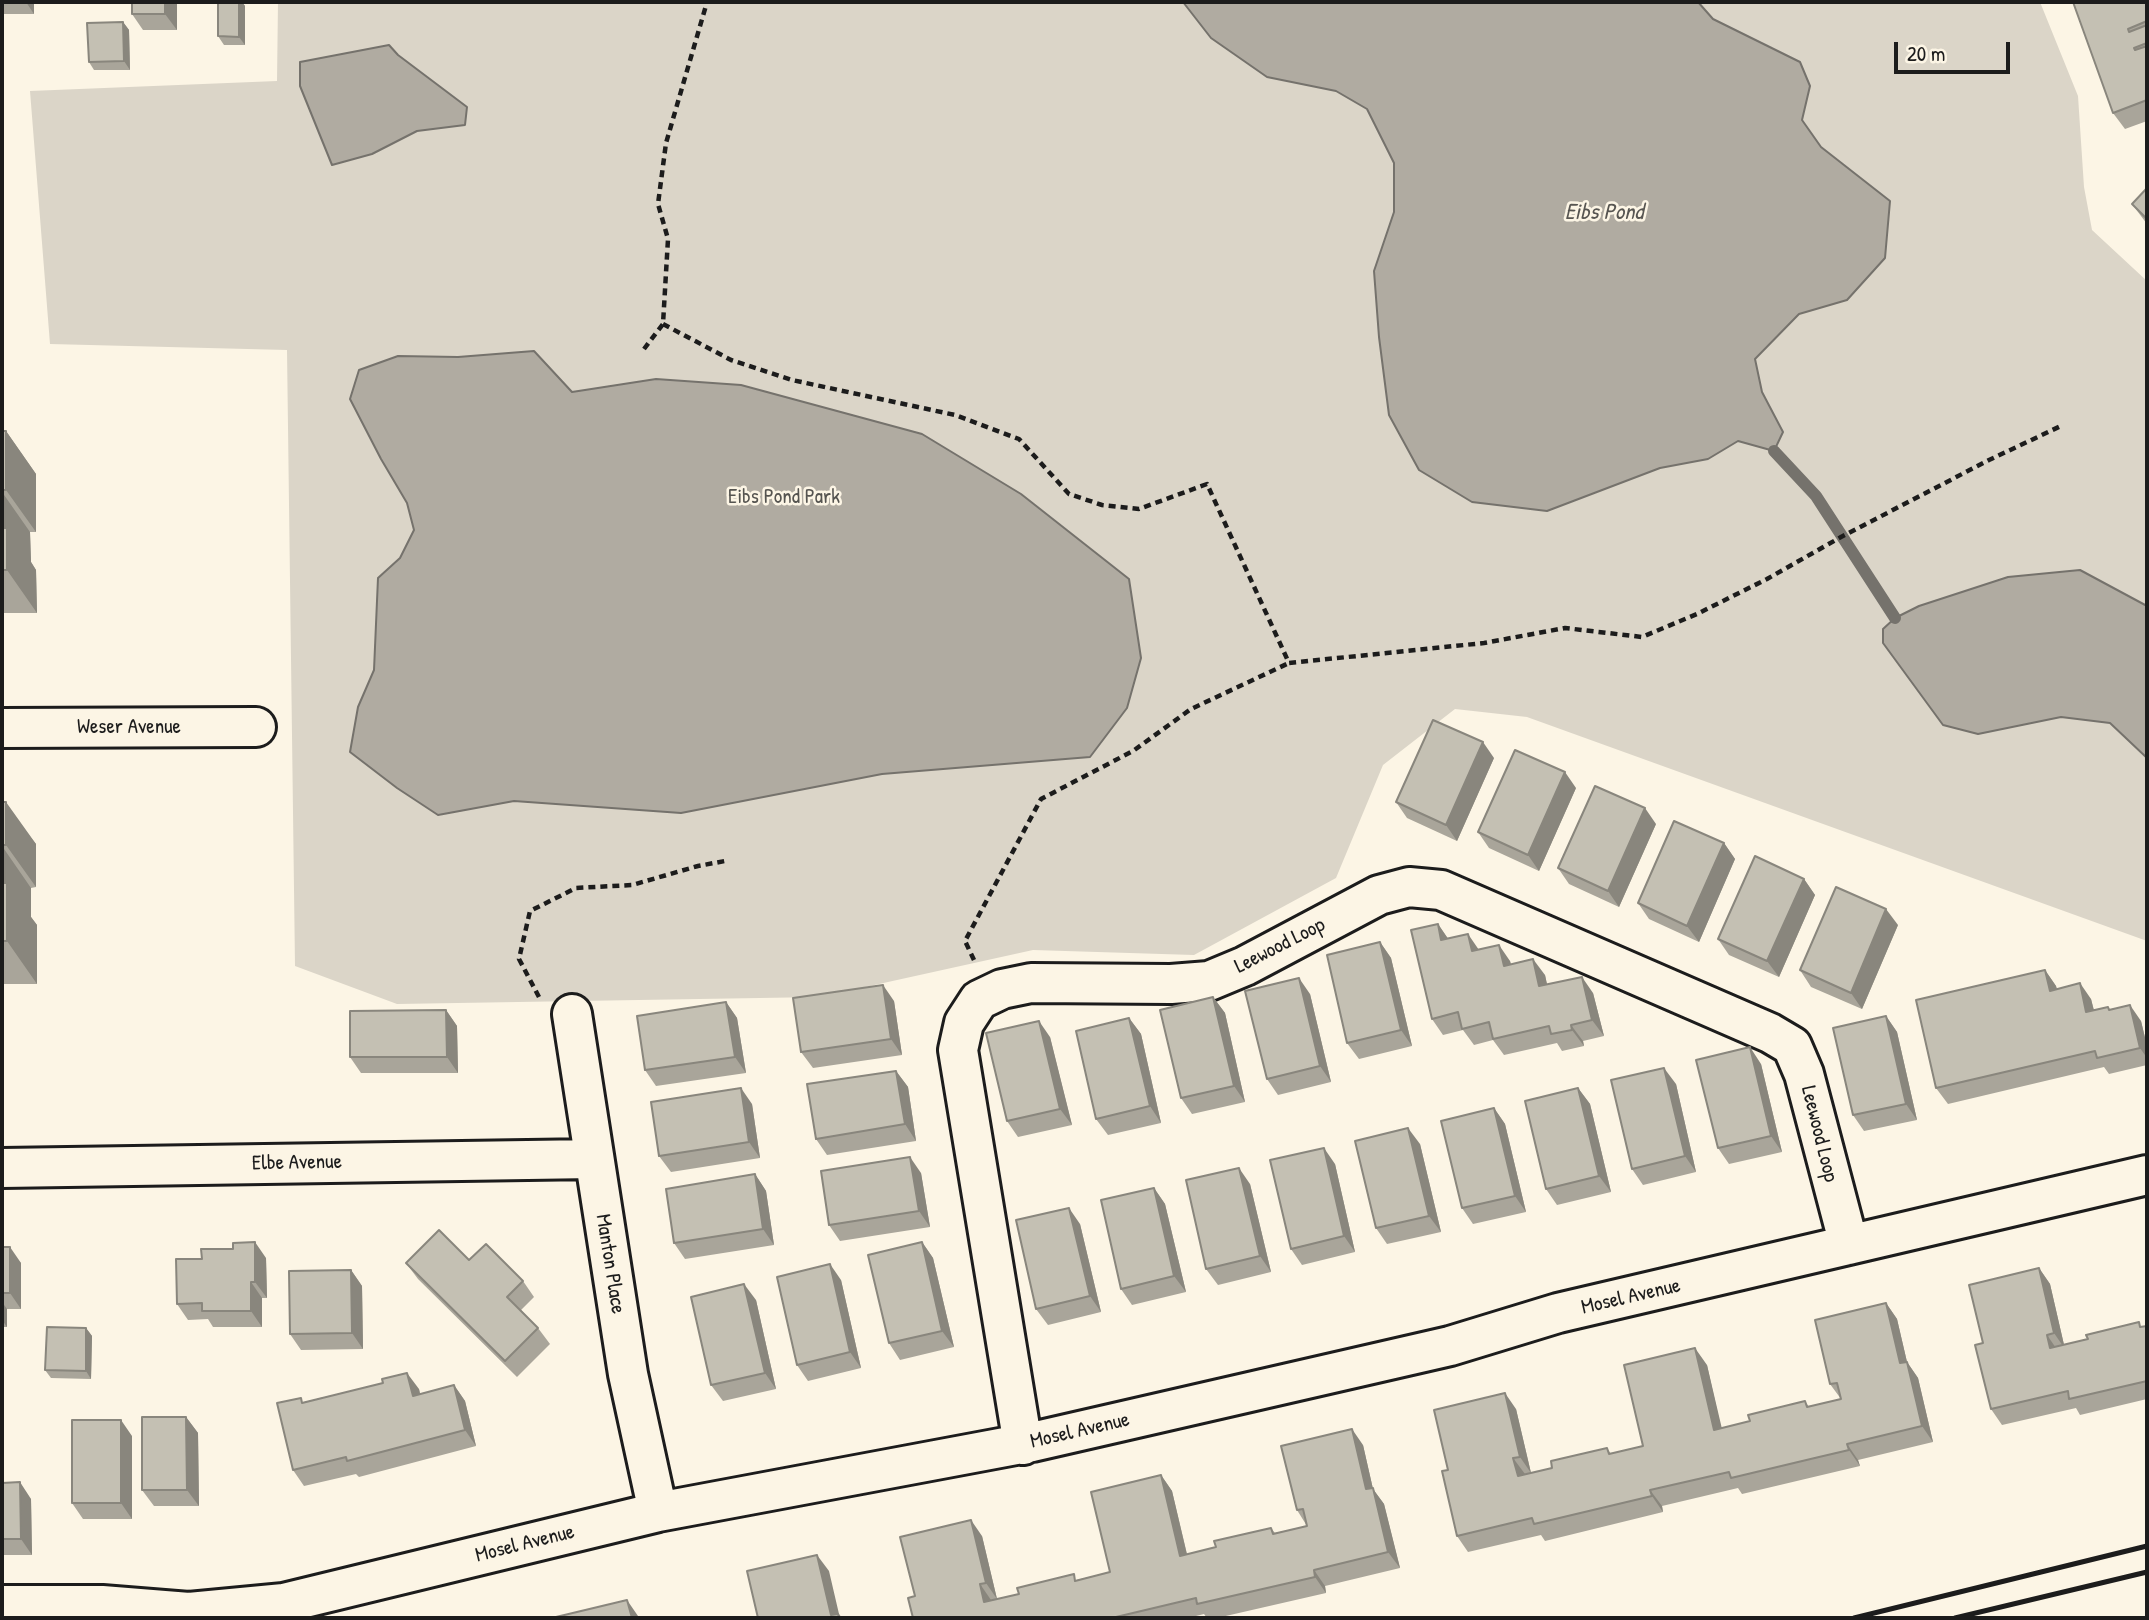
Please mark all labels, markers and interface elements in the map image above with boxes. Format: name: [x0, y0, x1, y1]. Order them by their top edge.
scale bar: [1897, 28, 2012, 72]
text: 20 m: [1907, 39, 1945, 68]
water label: Eibs Pond: [1565, 199, 1643, 227]
park label: Eibs Pond Park: [728, 484, 840, 510]
street label: Weser Avenue: [77, 714, 181, 740]
street label: Leewood Loop: [1231, 913, 1329, 979]
street label: Leewood Loop: [1795, 1083, 1843, 1185]
street label: Elbe Avenue: [252, 1150, 342, 1176]
street label: Manton Place: [590, 1212, 630, 1316]
street label: Mosel Avenue: [1579, 1273, 1683, 1321]
street label: Mosel Avenue: [1028, 1407, 1132, 1455]
street label: Mosel Avenue: [473, 1520, 577, 1568]

